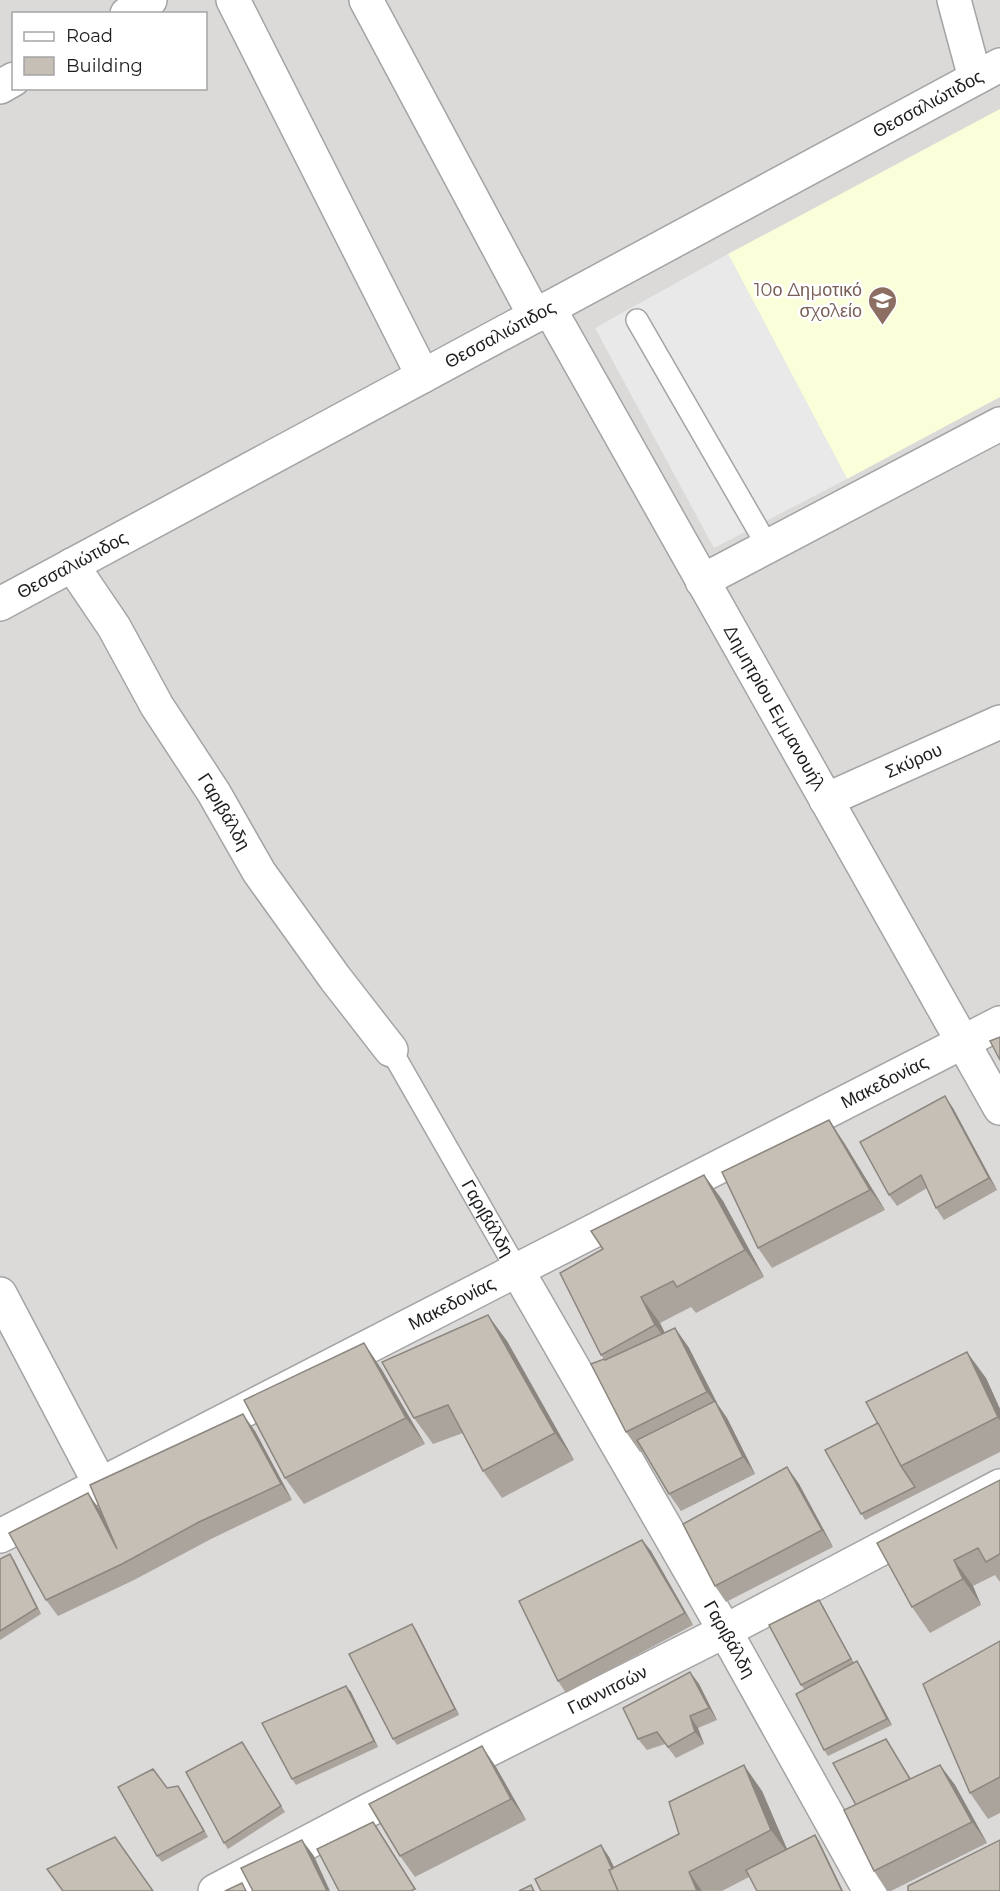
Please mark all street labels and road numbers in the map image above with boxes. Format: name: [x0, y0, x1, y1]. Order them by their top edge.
street label: Θεσσαλιώτιδος: [869, 65, 987, 143]
street label: Θεσσαλιώτιδος: [441, 296, 559, 373]
street label: Θεσσαλιώτιδος: [13, 526, 131, 604]
street label: Δημητρίου Εμμανουήλ: [719, 621, 830, 795]
street label: Σκύρου: [882, 738, 946, 783]
street label: Γαριβάλδη: [193, 769, 255, 854]
street label: Μακεδονίας: [837, 1051, 932, 1113]
street label: Γαριβάλδη: [457, 1176, 518, 1261]
street label: Μακεδονίας: [405, 1272, 499, 1335]
street label: Γαριβάλδη: [699, 1597, 760, 1682]
street label: Γιαννιτσών: [564, 1661, 651, 1719]

